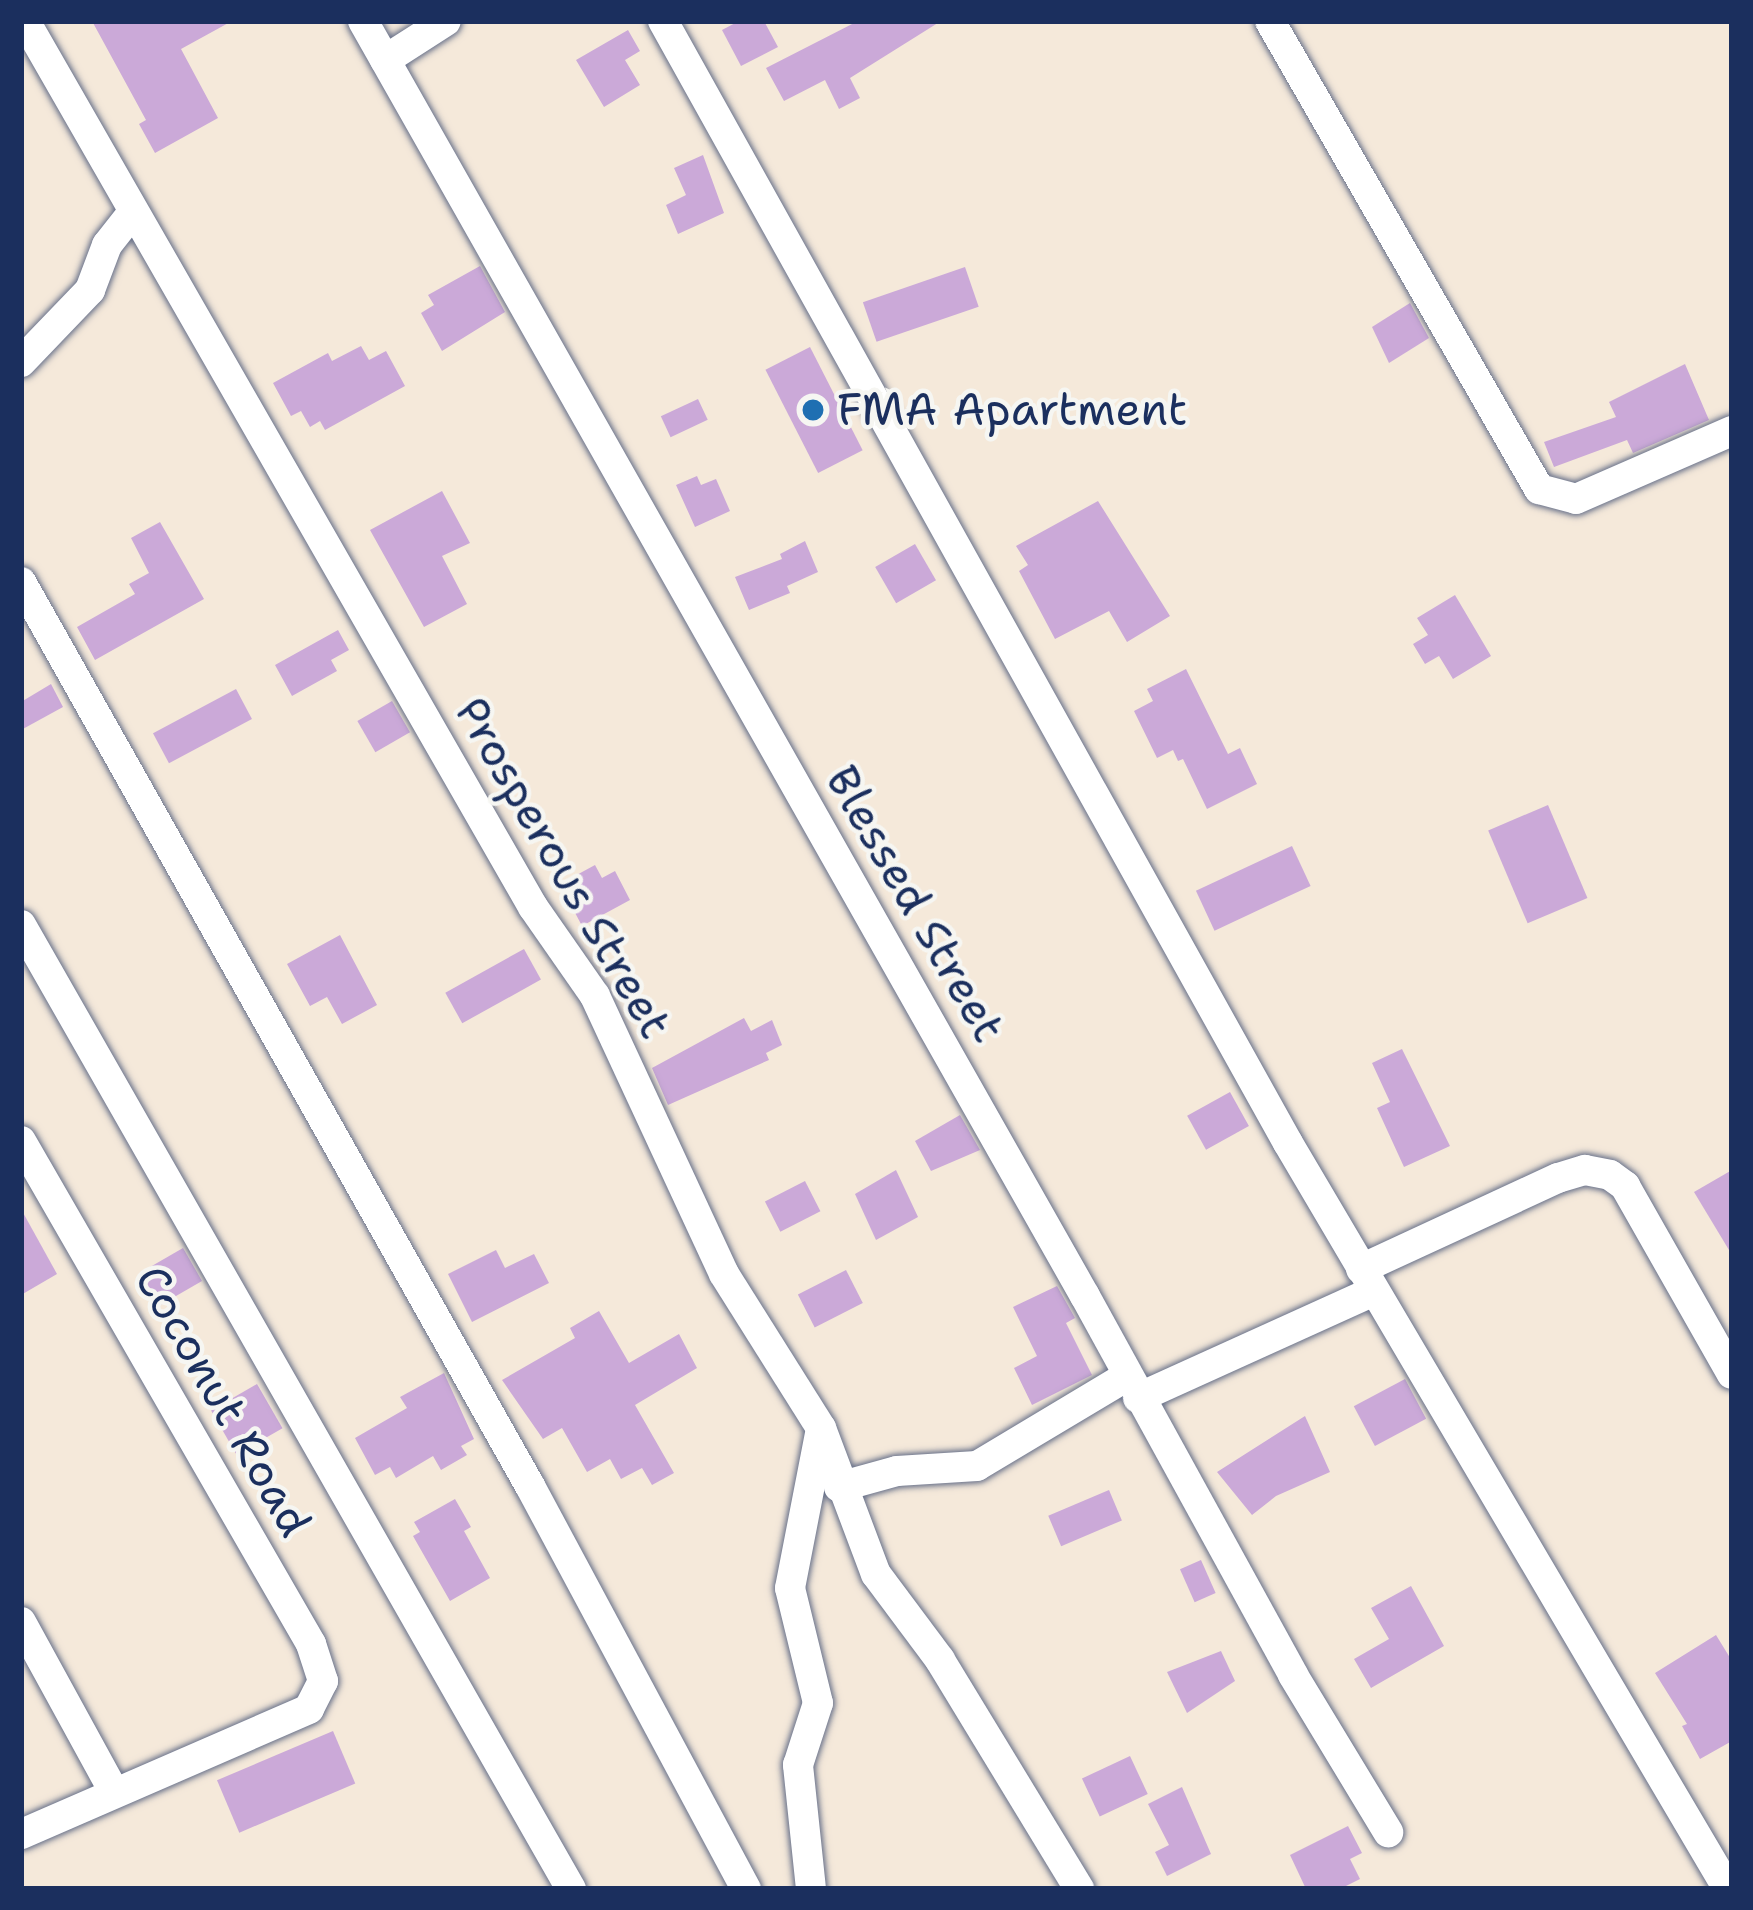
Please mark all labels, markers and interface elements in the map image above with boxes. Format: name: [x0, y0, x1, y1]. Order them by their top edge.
place label: FMA Apartment: [837, 383, 1187, 437]
marker: FMA Apartment: [800, 397, 826, 423]
street label: Prosperous Street: [444, 688, 682, 1048]
street label: Blessed Street: [814, 756, 1016, 1052]
street label: Coconut Road: [124, 1256, 322, 1546]

